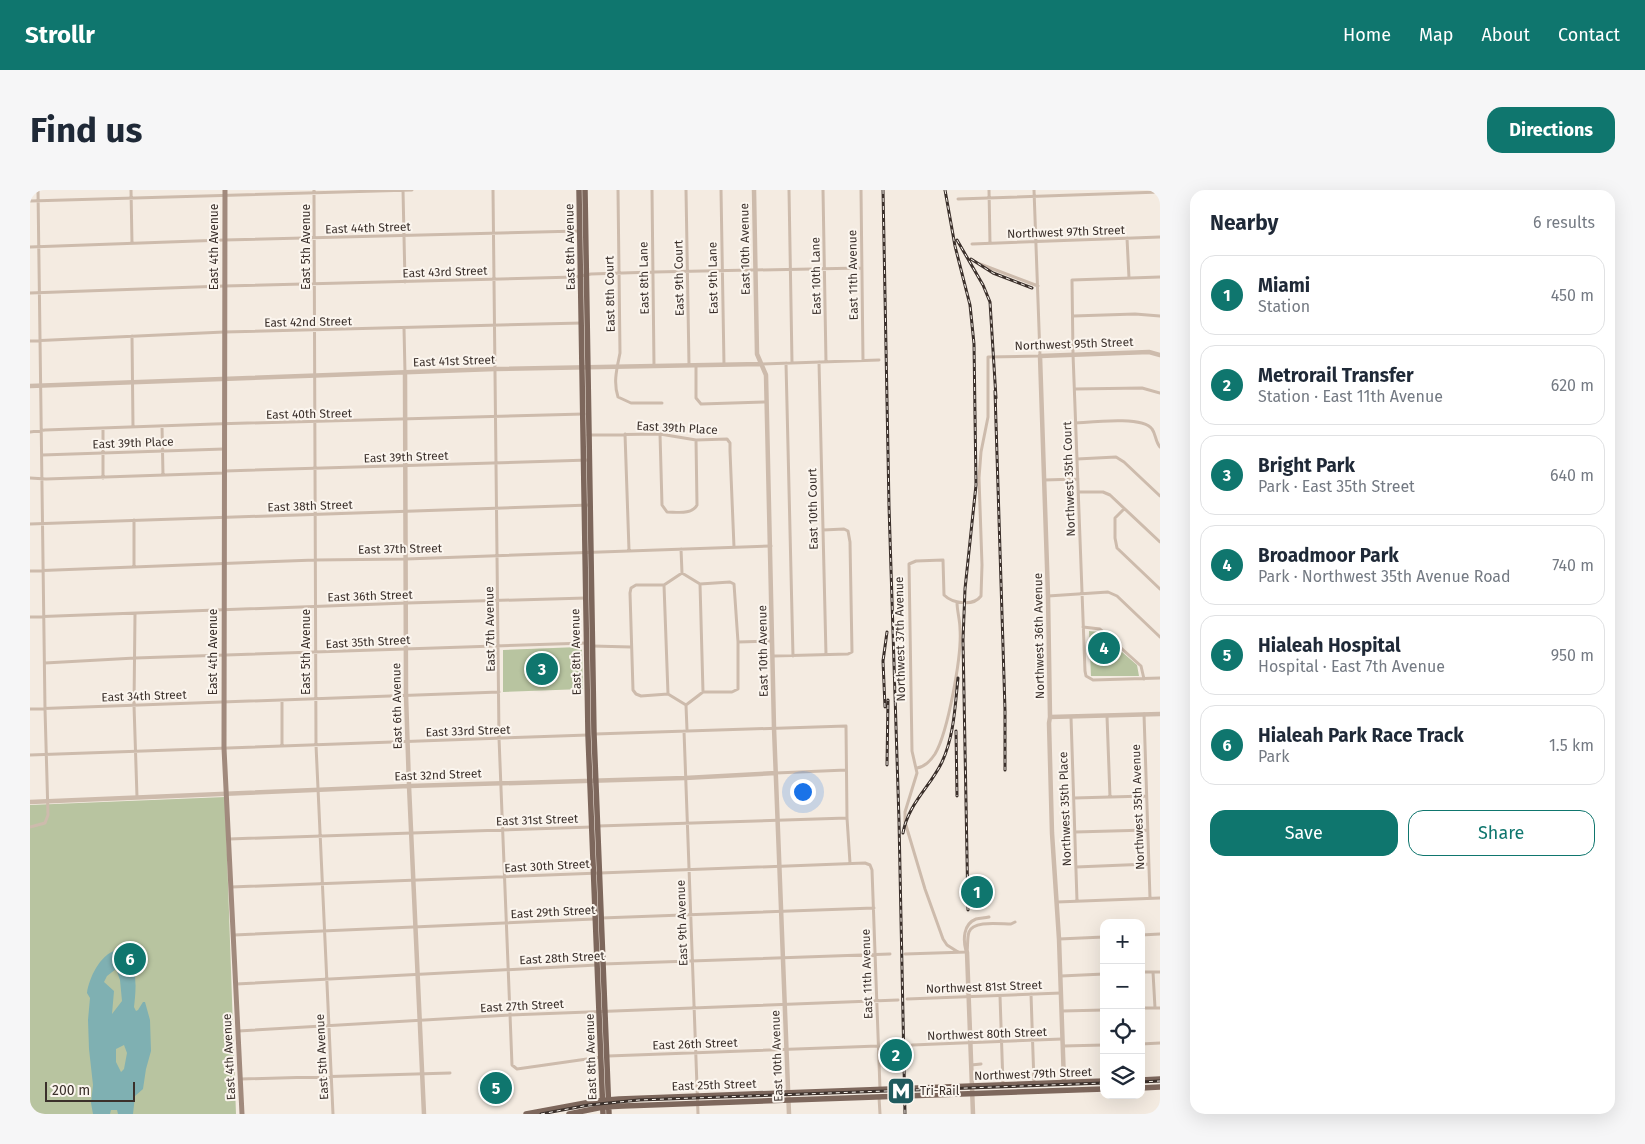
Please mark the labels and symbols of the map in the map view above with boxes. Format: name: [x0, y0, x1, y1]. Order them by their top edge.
street label: East 8th Avenue: [562, 203, 578, 291]
street label: East 10th Avenue: [737, 203, 753, 295]
street label: East 4th Avenue: [207, 204, 221, 290]
street label: East 5th Avenue: [299, 204, 313, 290]
street label: East 44th Street: [325, 219, 412, 236]
street label: Northwest 97th Street: [1007, 223, 1126, 241]
street label: East 11th Avenue: [845, 230, 861, 320]
street label: East 10th Lane: [808, 237, 824, 315]
street label: East 9th Court: [671, 239, 687, 316]
street label: East 8th Lane: [636, 241, 652, 315]
street label: East 9th Lane: [705, 242, 721, 314]
street label: East 8th Court: [602, 255, 618, 332]
street label: East 43rd Street: [402, 263, 488, 280]
street label: East 42nd Street: [264, 314, 353, 330]
street label: Northwest 95th Street: [1014, 335, 1134, 353]
street label: East 41st Street: [413, 353, 496, 369]
street label: East 40th Street: [266, 406, 353, 422]
street label: East 39th Place: [636, 419, 718, 437]
street label: Northwest 35th Court: [1060, 420, 1078, 537]
street label: East 39th Place: [92, 435, 174, 451]
street label: East 39th Street: [363, 448, 449, 465]
street label: East 10th Court: [805, 467, 821, 550]
street label: East 38th Street: [267, 497, 354, 514]
street label: East 37th Street: [358, 541, 443, 557]
street label: Northwest 36th Avenue: [1031, 573, 1047, 699]
street label: Northwest 37th Avenue: [892, 576, 908, 702]
street label: East 7th Avenue: [482, 586, 498, 672]
street label: East 36th Street: [327, 587, 414, 604]
street label: East 10th Avenue: [755, 605, 771, 697]
street label: East 8th Avenue: [568, 608, 584, 696]
street label: East 4th Avenue: [206, 609, 220, 695]
street label: East 5th Avenue: [299, 609, 313, 695]
pin: 4: [1088, 629, 1120, 667]
street label: East 35th Street: [325, 633, 411, 651]
pin: 3: [526, 650, 558, 688]
street label: East 6th Avenue: [389, 663, 405, 749]
street label: East 34th Street: [101, 687, 187, 704]
street label: East 33rd Street: [425, 722, 511, 739]
street label: Northwest 35th Avenue: [1129, 744, 1147, 870]
street label: Northwest 35th Place: [1056, 751, 1074, 867]
street label: East 32nd Street: [394, 766, 483, 784]
your location: [790, 779, 816, 805]
street label: East 31st Street: [496, 812, 579, 828]
street label: East 30th Street: [504, 857, 591, 875]
pin: 1: [961, 873, 993, 911]
street label: East 9th Avenue: [673, 880, 691, 966]
street label: East 29th Street: [510, 903, 596, 921]
street label: East 11th Avenue: [858, 929, 876, 1019]
pin: 6: [114, 940, 146, 978]
street label: East 28th Street: [519, 949, 606, 967]
street label: Northwest 81st Street: [925, 978, 1043, 996]
street label: East 27th Street: [480, 997, 565, 1015]
street label: East 10th Avenue: [768, 1010, 786, 1102]
street label: East 4th Avenue: [220, 1013, 238, 1101]
street label: East 8th Avenue: [582, 1013, 600, 1101]
street label: East 5th Avenue: [313, 1014, 331, 1100]
street label: Northwest 80th Street: [927, 1025, 1048, 1043]
street label: East 26th Street: [652, 1035, 738, 1052]
pin: 2: [880, 1036, 912, 1074]
street label: Northwest 79th Street: [974, 1065, 1093, 1083]
pin: 5: [480, 1069, 512, 1107]
metro station icon: Tri-Rail: [886, 1076, 916, 1106]
street label: East 25th Street: [671, 1077, 757, 1093]
scale bar: [45, 1079, 135, 1102]
place label: Tri-Rail: [920, 1084, 960, 1098]

